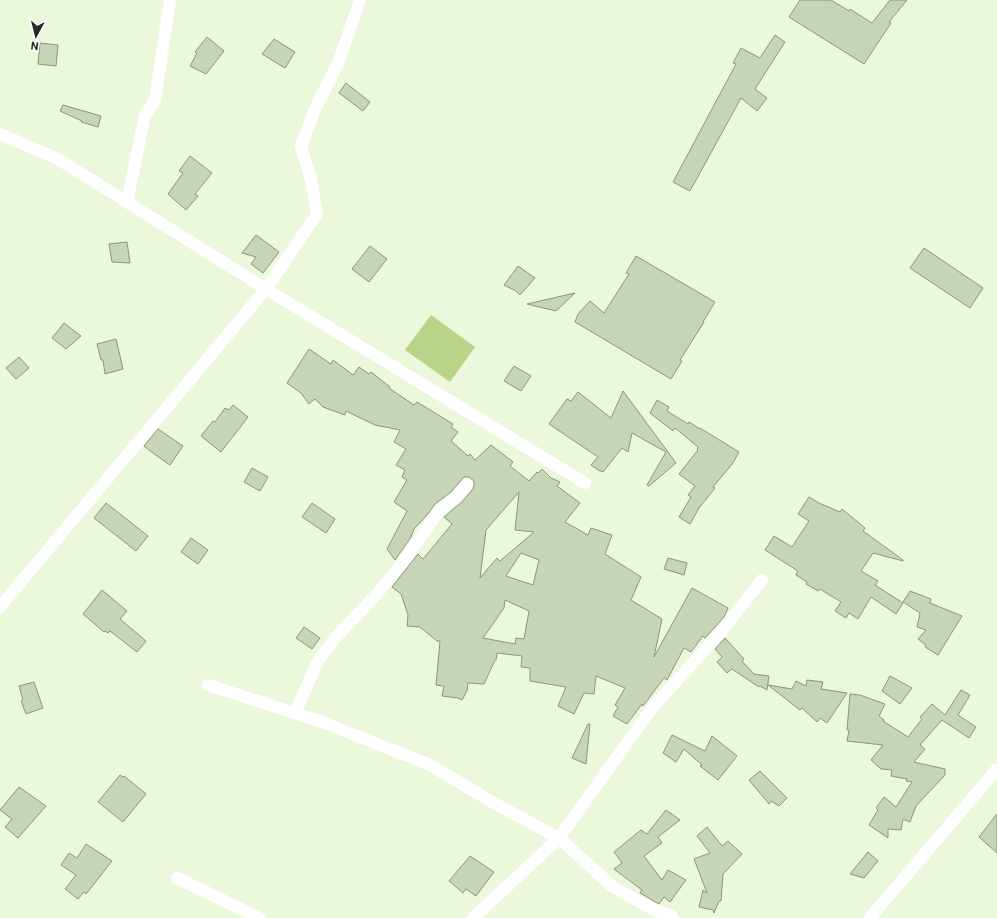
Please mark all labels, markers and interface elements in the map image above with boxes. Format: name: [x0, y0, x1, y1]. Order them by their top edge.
north arrow: [16, 16, 56, 56]
text: N: [30, 38, 39, 52]

